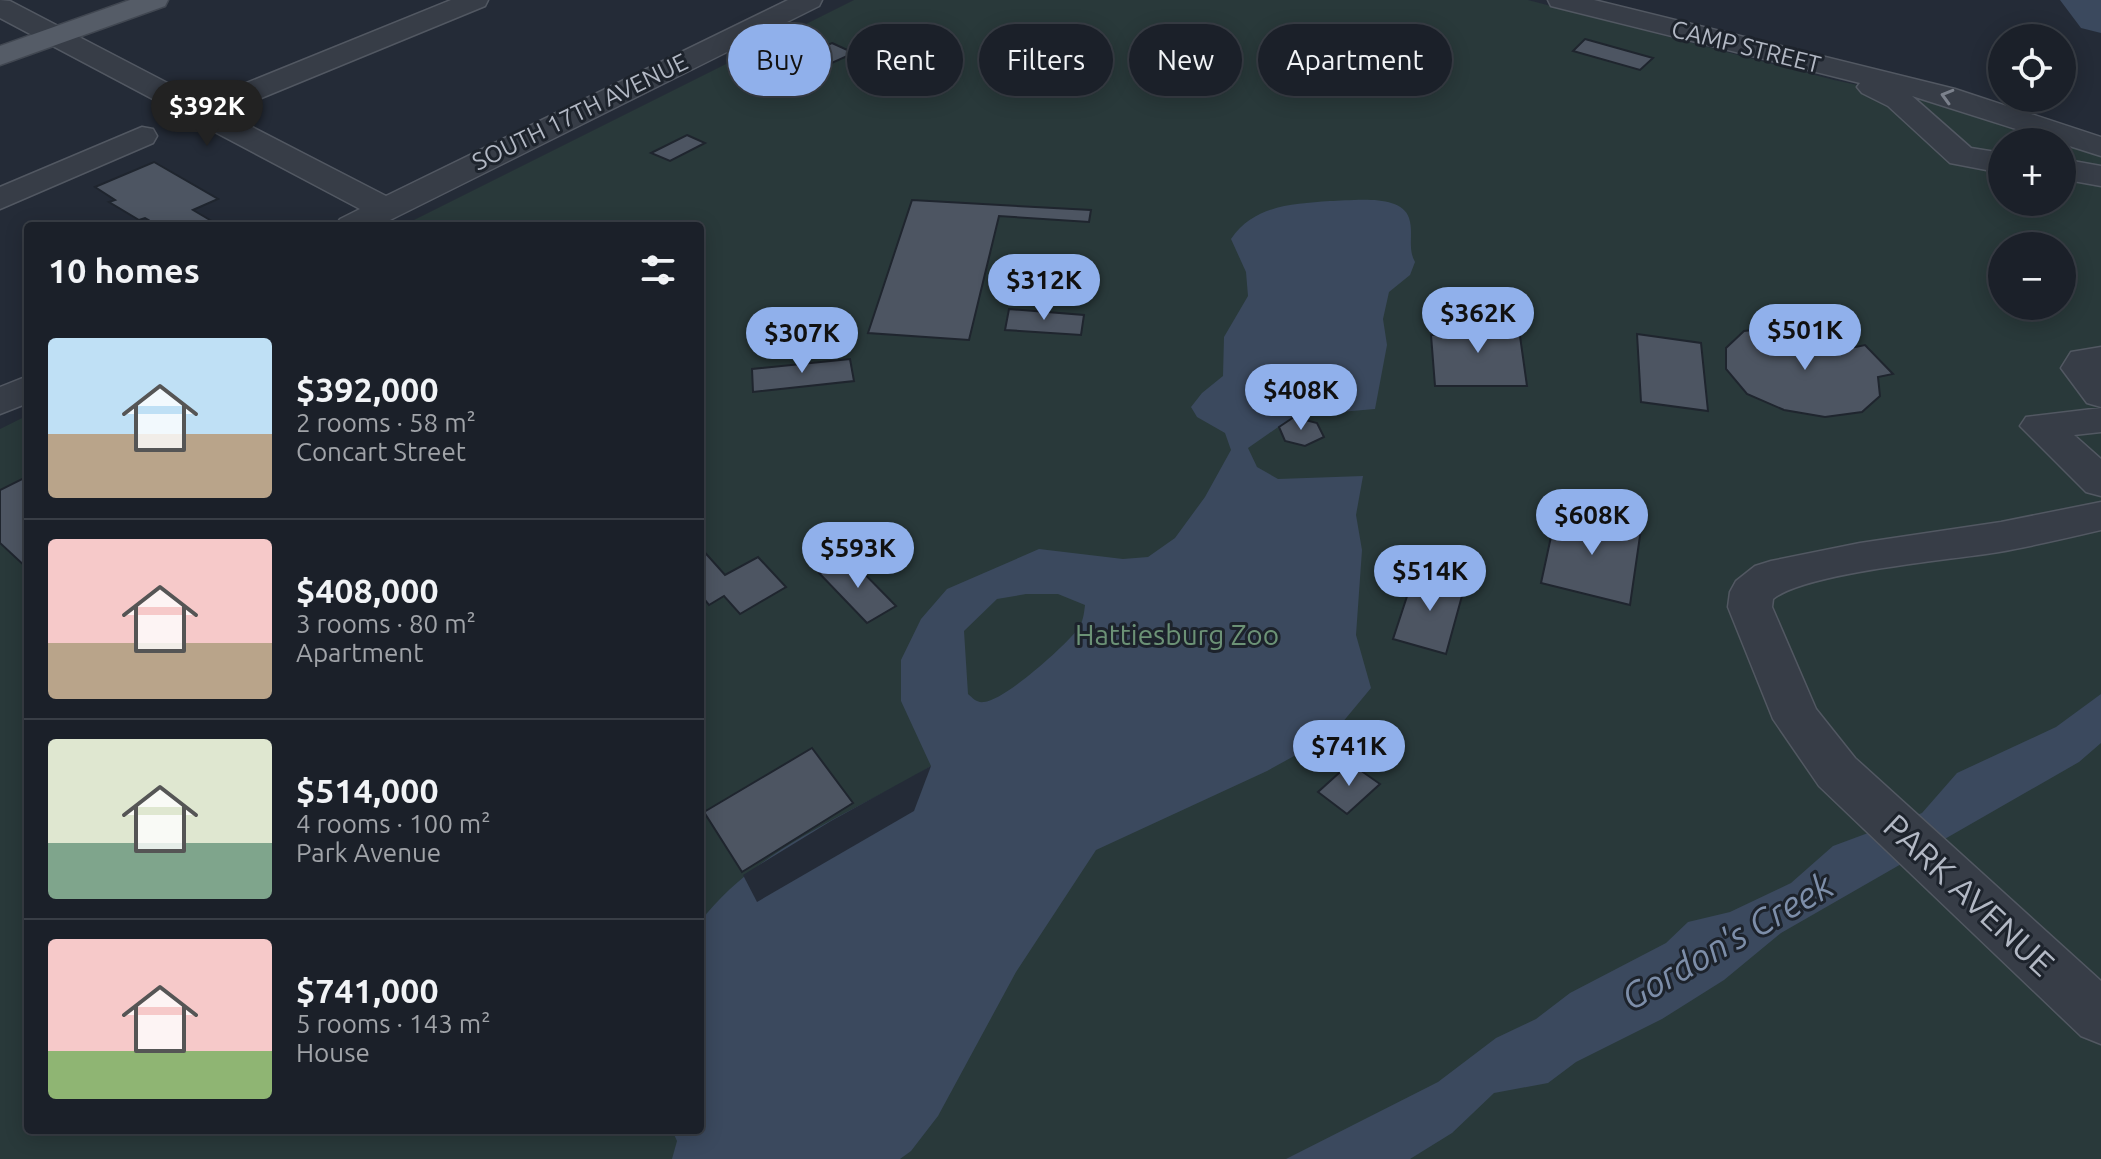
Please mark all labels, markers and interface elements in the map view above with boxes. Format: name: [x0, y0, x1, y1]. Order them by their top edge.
street label: CAMP STREET: [1669, 15, 1823, 78]
chip: Buy: [728, 24, 831, 96]
chip: Rent: [847, 24, 963, 96]
chip: Filters: [979, 24, 1113, 96]
chip: New: [1129, 24, 1242, 96]
chip: Apartment: [1258, 24, 1452, 96]
map controls: [1988, 24, 2076, 320]
button: locate: [1988, 24, 2076, 112]
street label: SOUTH 17TH AVENUE: [468, 48, 692, 175]
pin: $392K: [151, 80, 263, 148]
one-way arrow: [1941, 89, 1955, 105]
text: $392K: [169, 91, 245, 120]
button: +: [1988, 128, 2076, 216]
button: −: [1988, 232, 2076, 320]
icon: filters: [636, 248, 680, 292]
text: 10 homes: [48, 251, 200, 289]
pin: $312K: [988, 254, 1100, 322]
text: $312K: [1006, 265, 1082, 294]
pin: $362K: [1422, 287, 1534, 355]
text: $362K: [1440, 298, 1516, 327]
pin: $501K: [1749, 304, 1861, 372]
pin: $307K: [746, 307, 858, 375]
text: $501K: [1767, 315, 1843, 344]
text: $307K: [764, 318, 840, 347]
pin: $408K: [1245, 364, 1357, 432]
icon: home: [112, 370, 208, 466]
text: $392,000: [296, 370, 439, 408]
text: $408K: [1263, 375, 1339, 404]
text: 2 rooms · 58 m²: [296, 408, 476, 437]
text: Concart Street: [296, 437, 466, 466]
pin: $608K: [1536, 489, 1648, 557]
text: $608K: [1554, 500, 1630, 529]
pin: $593K: [802, 522, 914, 590]
text: $593K: [820, 533, 896, 562]
pin: $514K: [1374, 545, 1486, 613]
text: $514K: [1392, 556, 1468, 585]
icon: home: [112, 571, 208, 667]
text: $408,000: [296, 571, 439, 609]
text: 3 rooms · 80 m²: [296, 609, 476, 638]
park label: Hattiesburg Zoo: [1075, 619, 1279, 650]
text: Apartment: [296, 638, 423, 667]
pin: $741K: [1293, 720, 1405, 788]
text: $741K: [1311, 731, 1387, 760]
icon: home: [112, 771, 208, 867]
text: $514,000: [296, 771, 439, 809]
street label: PARK AVENUE: [1877, 806, 2062, 983]
text: 4 rooms · 100 m²: [296, 809, 491, 838]
text: Park Avenue: [296, 838, 441, 867]
water label: Gordon's Creek: [1614, 863, 1840, 1018]
icon: home: [112, 971, 208, 1067]
text: $741,000: [296, 971, 439, 1009]
text: 5 rooms · 143 m²: [296, 1009, 491, 1038]
text: House: [296, 1038, 370, 1067]

